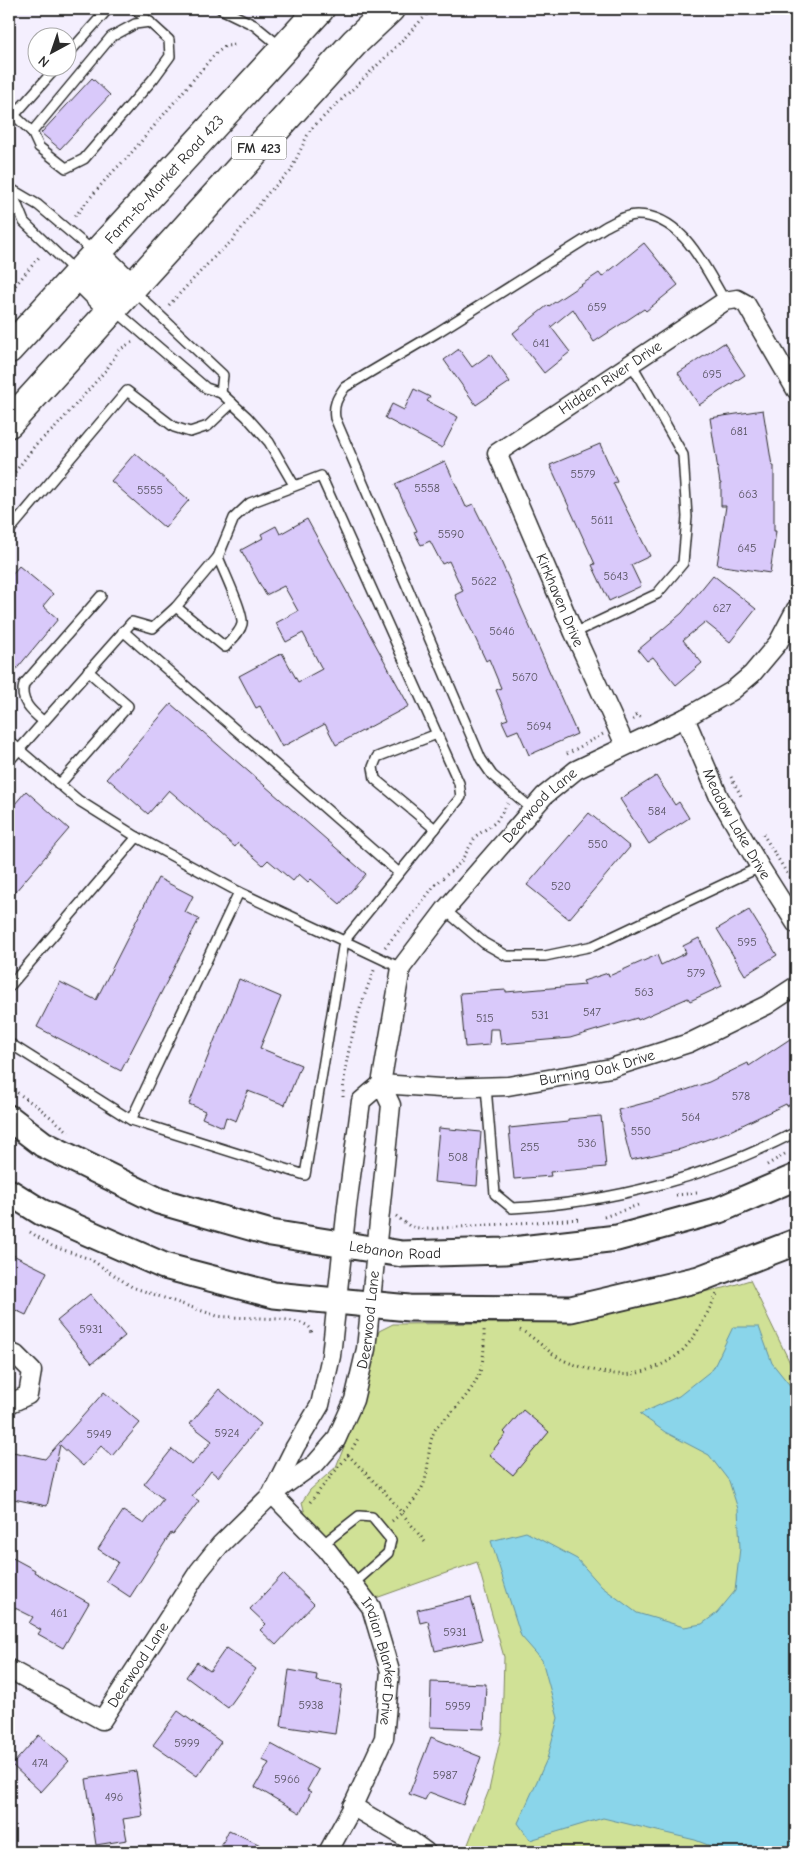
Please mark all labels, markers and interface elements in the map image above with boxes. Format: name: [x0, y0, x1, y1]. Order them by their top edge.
north arrow: [28, 28, 78, 78]
text: N: [35, 52, 53, 71]
street label: Farm-to-Market Road 423: [101, 111, 228, 247]
road number: FM 423: [232, 136, 286, 160]
house number: 659: [587, 300, 607, 314]
house number: 641: [532, 336, 550, 350]
street label: Hidden River Drive: [555, 336, 666, 418]
house number: 695: [702, 367, 722, 381]
house number: 681: [730, 424, 748, 438]
house number: 5579: [570, 467, 596, 481]
house number: 5558: [414, 481, 440, 495]
house number: 5555: [137, 483, 163, 497]
house number: 663: [738, 487, 758, 501]
house number: 5611: [591, 513, 614, 527]
house number: 5590: [438, 527, 464, 541]
house number: 645: [738, 541, 756, 555]
street label: Kirkhaven Drive: [532, 551, 588, 650]
house number: 5643: [604, 569, 628, 583]
house number: 5622: [471, 574, 497, 588]
house number: 627: [713, 601, 732, 615]
house number: 5646: [489, 624, 515, 638]
house number: 5670: [512, 670, 538, 684]
house number: 5694: [526, 719, 552, 733]
street label: Deerwood Lane: [498, 764, 581, 847]
street label: Meadow Lake Drive: [699, 766, 775, 883]
house number: 584: [648, 804, 666, 818]
house number: 550: [588, 837, 608, 851]
house number: 520: [551, 879, 571, 893]
house number: 595: [737, 935, 757, 949]
house number: 579: [687, 966, 705, 980]
house number: 563: [634, 985, 654, 999]
house number: 547: [583, 1005, 601, 1019]
house number: 531: [531, 1008, 549, 1022]
house number: 515: [476, 1011, 494, 1025]
street label: Burning Oak Drive: [538, 1045, 657, 1089]
house number: 578: [732, 1089, 750, 1103]
house number: 564: [682, 1110, 701, 1124]
house number: 550: [631, 1124, 651, 1138]
house number: 536: [577, 1136, 597, 1150]
house number: 255: [520, 1140, 540, 1154]
house number: 508: [448, 1150, 468, 1164]
street label: Lebanon Road: [348, 1237, 441, 1263]
street label: Deerwood Lane: [353, 1269, 383, 1371]
house number: 5931: [79, 1322, 103, 1336]
house number: 5924: [215, 1426, 240, 1440]
house number: 5949: [86, 1427, 112, 1441]
street label: Indian Blanket Drive: [358, 1593, 399, 1726]
house number: 461: [50, 1606, 68, 1620]
street label: Deerwood Lane: [103, 1618, 173, 1711]
house number: 5931: [443, 1625, 467, 1639]
house number: 5938: [298, 1698, 324, 1712]
house number: 5959: [445, 1699, 471, 1713]
house number: 5999: [174, 1736, 200, 1750]
house number: 474: [32, 1756, 48, 1770]
house number: 5987: [433, 1768, 458, 1782]
house number: 5966: [274, 1772, 300, 1786]
house number: 496: [105, 1790, 123, 1804]

